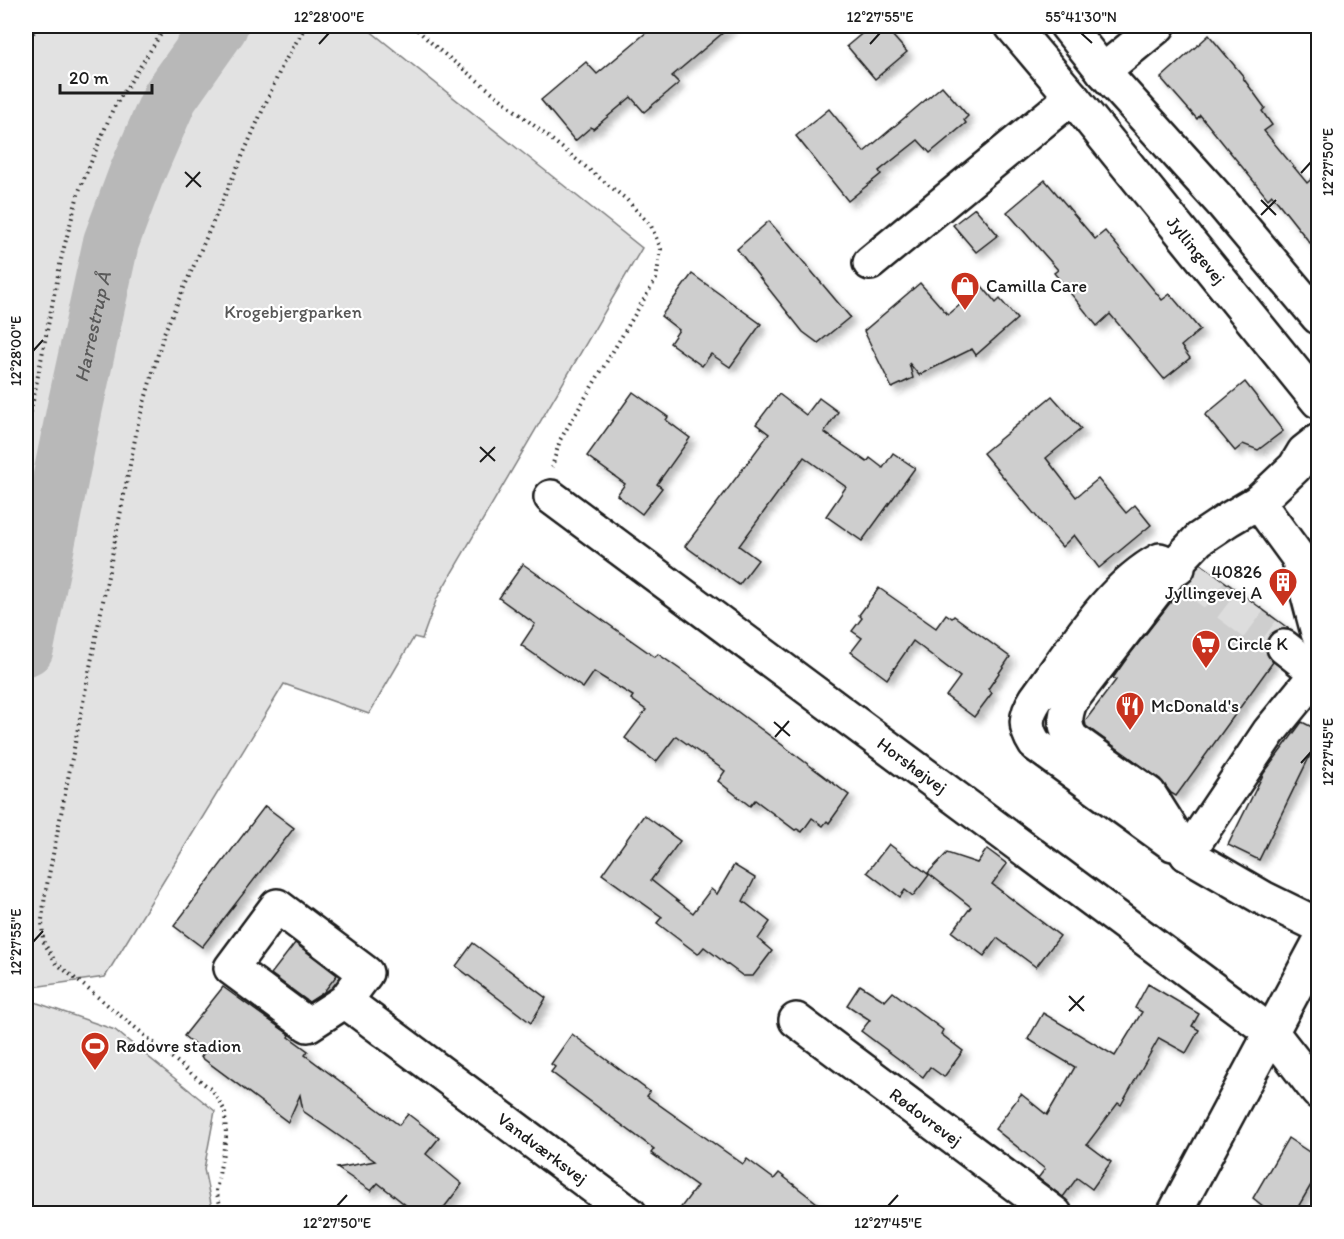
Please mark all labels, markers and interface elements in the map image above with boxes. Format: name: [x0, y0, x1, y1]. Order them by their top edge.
text: 12°28'00"E: [294, 8, 364, 26]
text: 12°27'55"E: [847, 8, 913, 26]
text: 55°41'30"N: [1045, 8, 1117, 26]
scale bar: [60, 57, 152, 95]
text: 20 m: [69, 67, 109, 89]
text: 12°27'50"E: [1319, 128, 1337, 196]
street label: Jyllingevej: [1162, 212, 1230, 289]
water label: Harrestrup Å: [69, 269, 116, 384]
shop icon: Camilla Care: [949, 270, 981, 312]
place label: Camilla Care: [986, 275, 1087, 297]
park label: Krogebjergparken: [224, 301, 362, 323]
text: 12°28'00"E: [7, 316, 25, 386]
place label: 40826 Jyllingevej A: [1165, 561, 1262, 604]
building icon: 40826 Jyllingevej A: [1267, 566, 1299, 608]
supermarket icon: Circle K: [1190, 628, 1222, 670]
place label: Circle K: [1227, 633, 1288, 655]
restaurant icon: McDonald's: [1114, 690, 1146, 732]
place label: McDonald's: [1151, 695, 1239, 717]
text: 12°27'45"E: [1319, 718, 1337, 786]
street label: Horshøjvej: [873, 732, 951, 799]
text: 12°27'55"E: [7, 909, 25, 975]
sports icon: Rødovre stadion: [79, 1030, 111, 1072]
place label: Rødovre stadion: [116, 1035, 241, 1057]
street label: Rødovrevej: [885, 1083, 966, 1151]
street label: Vandværksvej: [493, 1108, 592, 1189]
text: 12°27'50"E: [303, 1214, 371, 1232]
text: 12°27'45"E: [854, 1214, 922, 1232]

